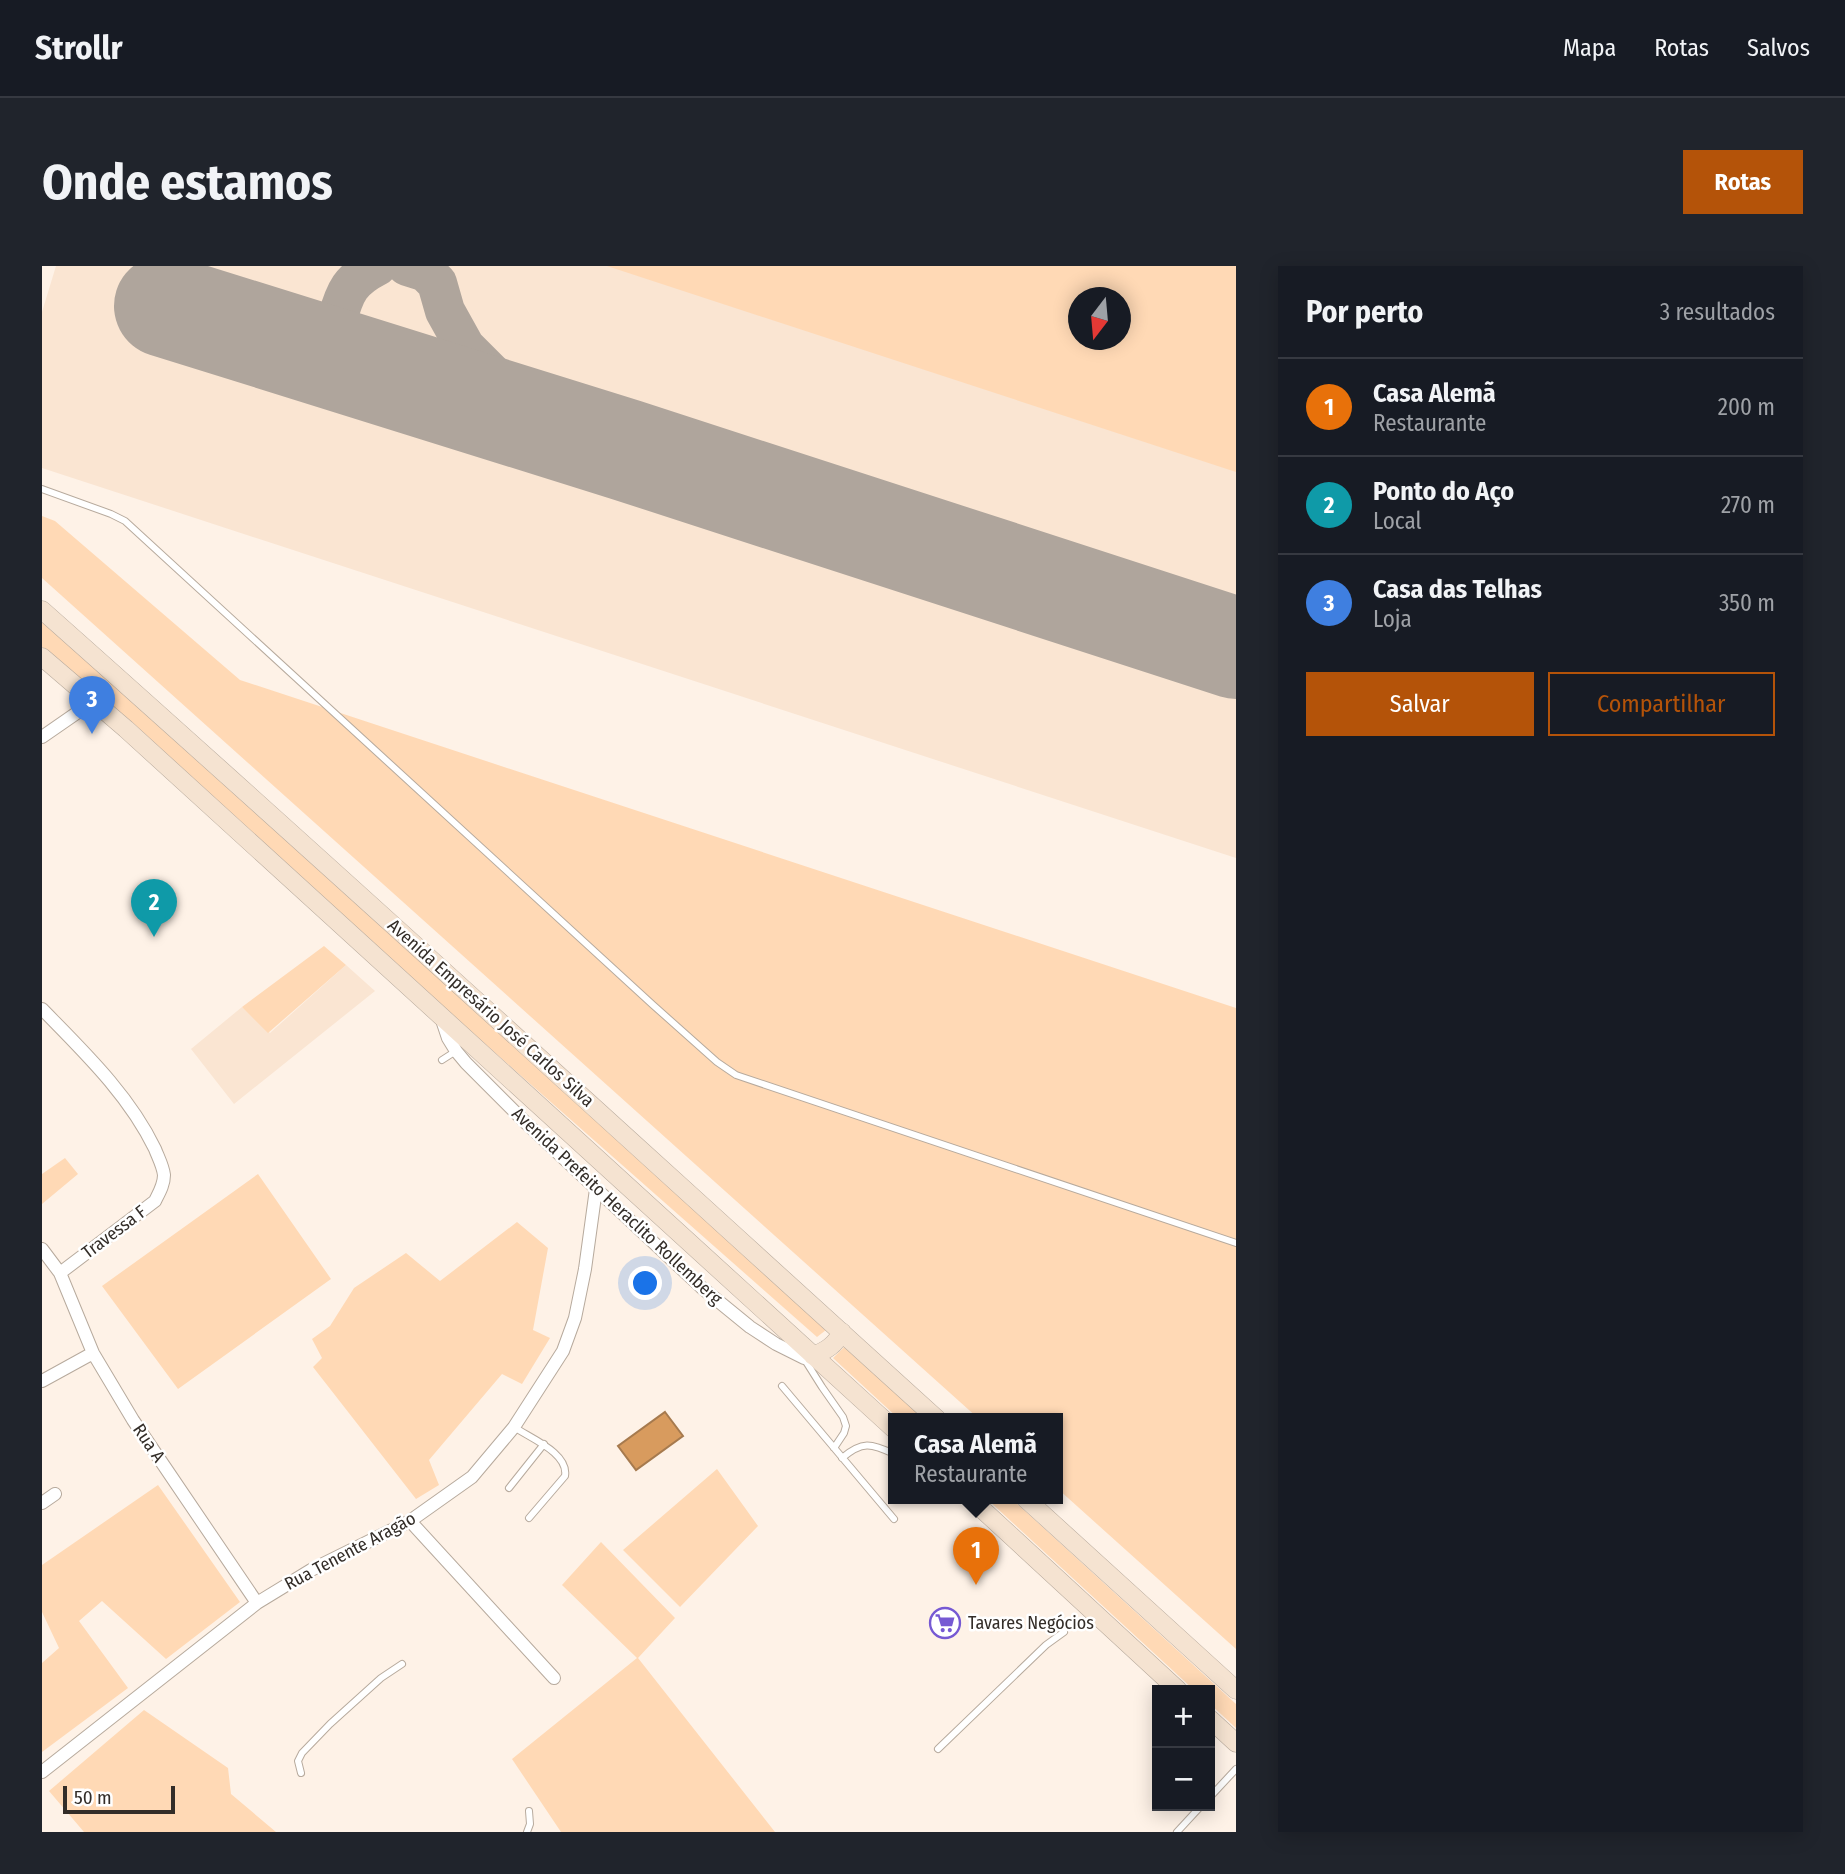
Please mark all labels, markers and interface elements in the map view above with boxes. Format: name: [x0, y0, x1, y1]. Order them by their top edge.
text: Strollr: [35, 28, 123, 68]
text: Mapa: [1563, 34, 1616, 62]
text: Rotas: [1654, 34, 1709, 62]
text: Salvos: [1747, 34, 1810, 62]
button: Rotas: [1683, 150, 1803, 214]
text: Onde estamos: [42, 153, 333, 212]
north arrow: [1068, 287, 1131, 350]
text: Por perto: [1306, 294, 1423, 330]
text: 3 resultados: [1660, 298, 1775, 326]
text: Casa Alemã: [1373, 378, 1496, 409]
text: 1: [1324, 393, 1334, 421]
text: 200 m: [1718, 393, 1775, 421]
text: Restaurante: [1373, 409, 1486, 437]
text: Ponto do Aço: [1373, 476, 1514, 507]
text: 2: [1324, 491, 1334, 519]
text: 270 m: [1721, 491, 1775, 519]
text: Local: [1373, 507, 1422, 535]
text: Casa das Telhas: [1373, 574, 1542, 605]
text: 3: [1324, 589, 1334, 617]
text: 350 m: [1719, 589, 1775, 617]
text: Loja: [1373, 605, 1412, 633]
button: Salvar: [1306, 672, 1534, 736]
button: Compartilhar: [1548, 672, 1775, 736]
pin: 3: [69, 676, 115, 734]
pin: 2: [131, 879, 177, 937]
street label: Avenida Empresário José Carlos Silva: [383, 914, 599, 1112]
street label: Avenida Prefeito Heraclito Rollemberg: [507, 1103, 727, 1310]
street label: Travessa F: [77, 1201, 151, 1263]
your location: [628, 1266, 662, 1300]
popup: [888, 1413, 1063, 1504]
street label: Rua A: [128, 1420, 170, 1467]
text: Casa Alemã: [914, 1429, 1037, 1460]
text: Restaurante: [914, 1460, 1027, 1488]
street label: Rua Tenente Aragão: [281, 1507, 419, 1595]
pin: 1: [953, 1527, 999, 1585]
supermarket icon: Tavares Negócios: [928, 1606, 962, 1640]
place label: Tavares Negócios: [968, 1612, 1094, 1634]
map controls: [1152, 1685, 1215, 1811]
button: +: [1152, 1685, 1215, 1748]
button: −: [1152, 1748, 1215, 1811]
scale bar: [63, 1783, 175, 1815]
text: 50 m: [74, 1786, 112, 1809]

